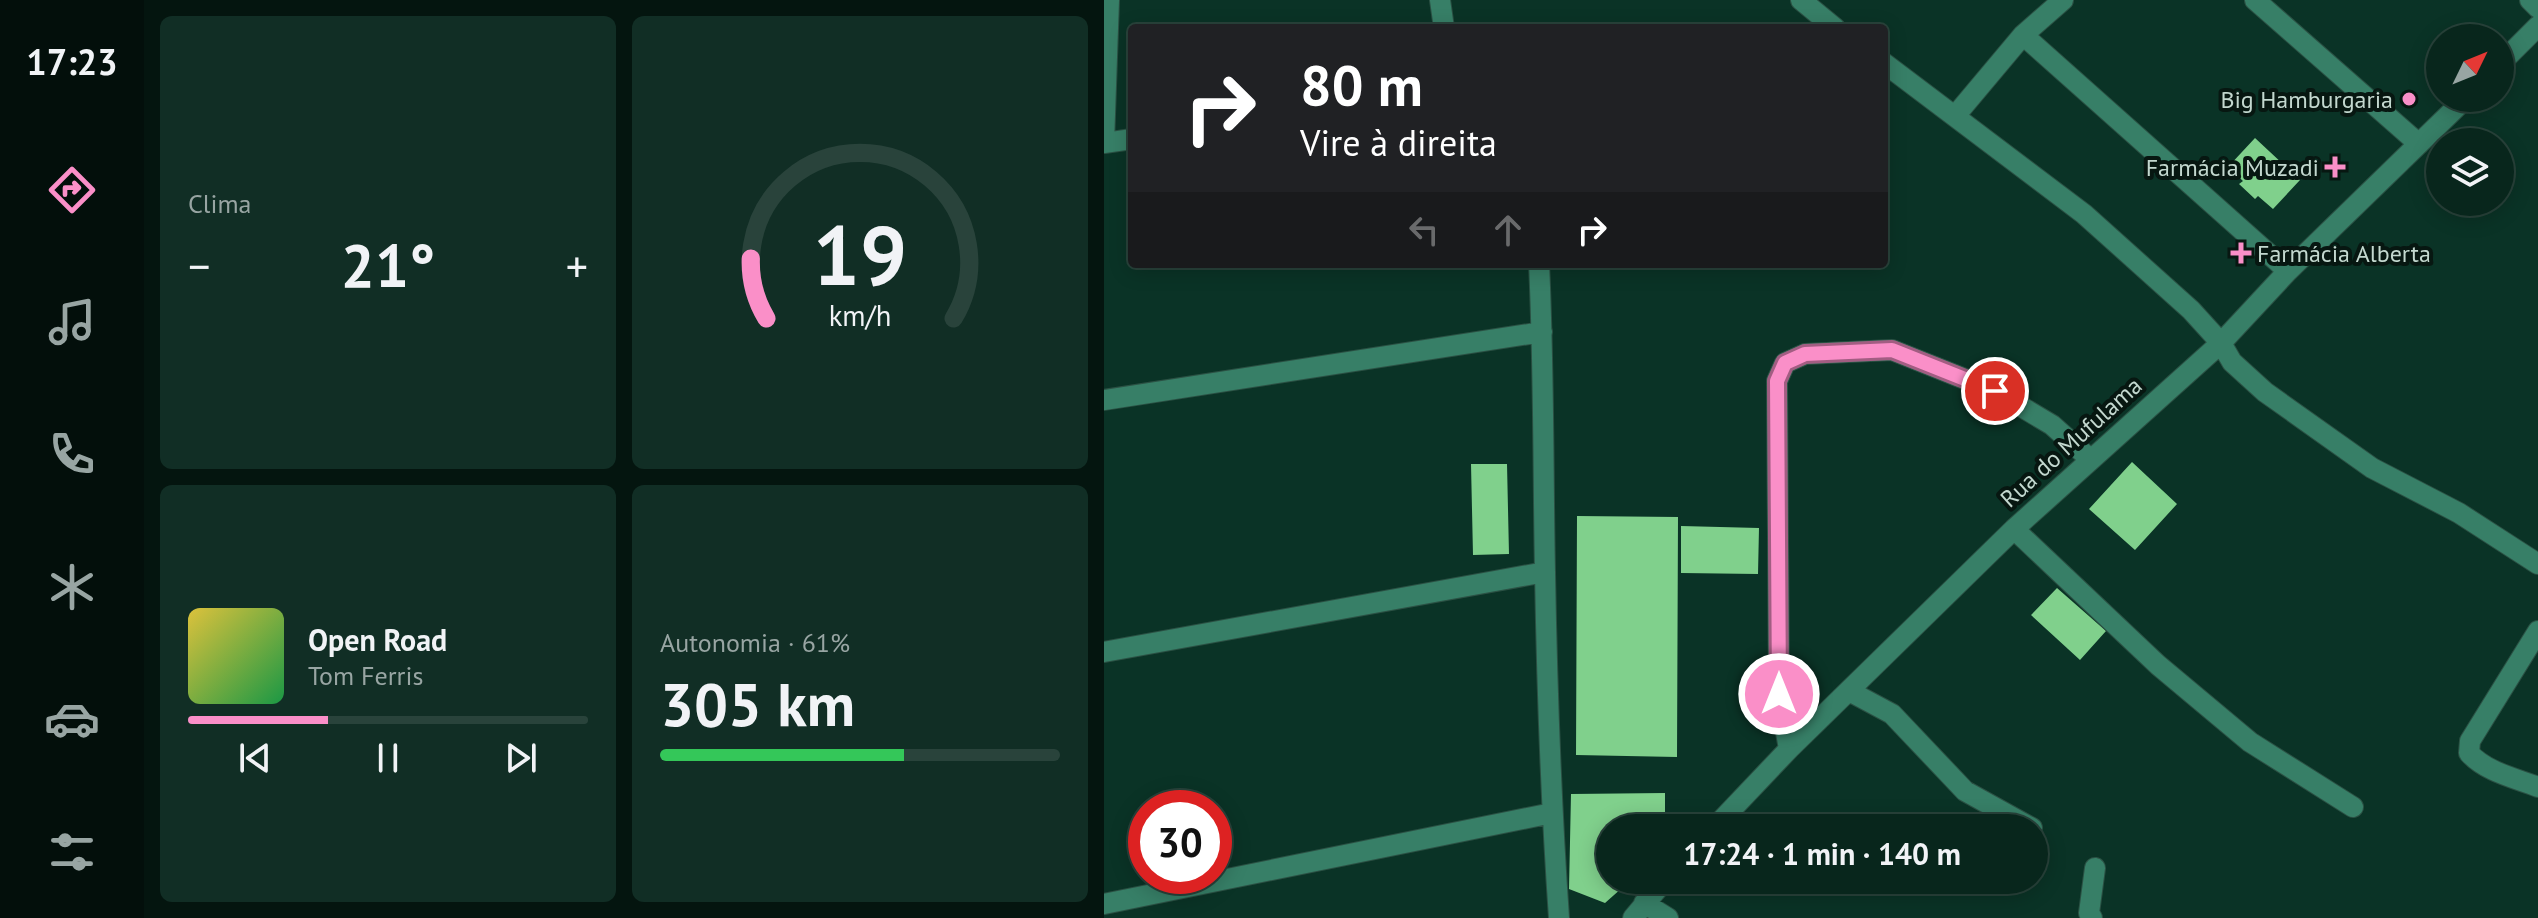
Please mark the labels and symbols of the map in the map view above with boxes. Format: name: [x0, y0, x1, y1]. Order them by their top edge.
north arrow: [2426, 24, 2514, 112]
place label: Big Hamburgaria: [2220, 84, 2393, 115]
marker: Big Hamburgaria: [2400, 90, 2418, 108]
place label: Farmácia Muzadi: [2146, 152, 2319, 183]
marker: Farmácia Muzadi: [2326, 158, 2344, 176]
place label: Farmácia Alberta: [2257, 238, 2431, 269]
marker: Farmácia Alberta: [2232, 244, 2250, 262]
pin: [1961, 357, 2029, 425]
street label: Rua do Mufulama: [1994, 370, 2148, 514]
position arrow: [1737, 652, 1821, 736]
speed limit sign: 30: [1128, 790, 1232, 894]

